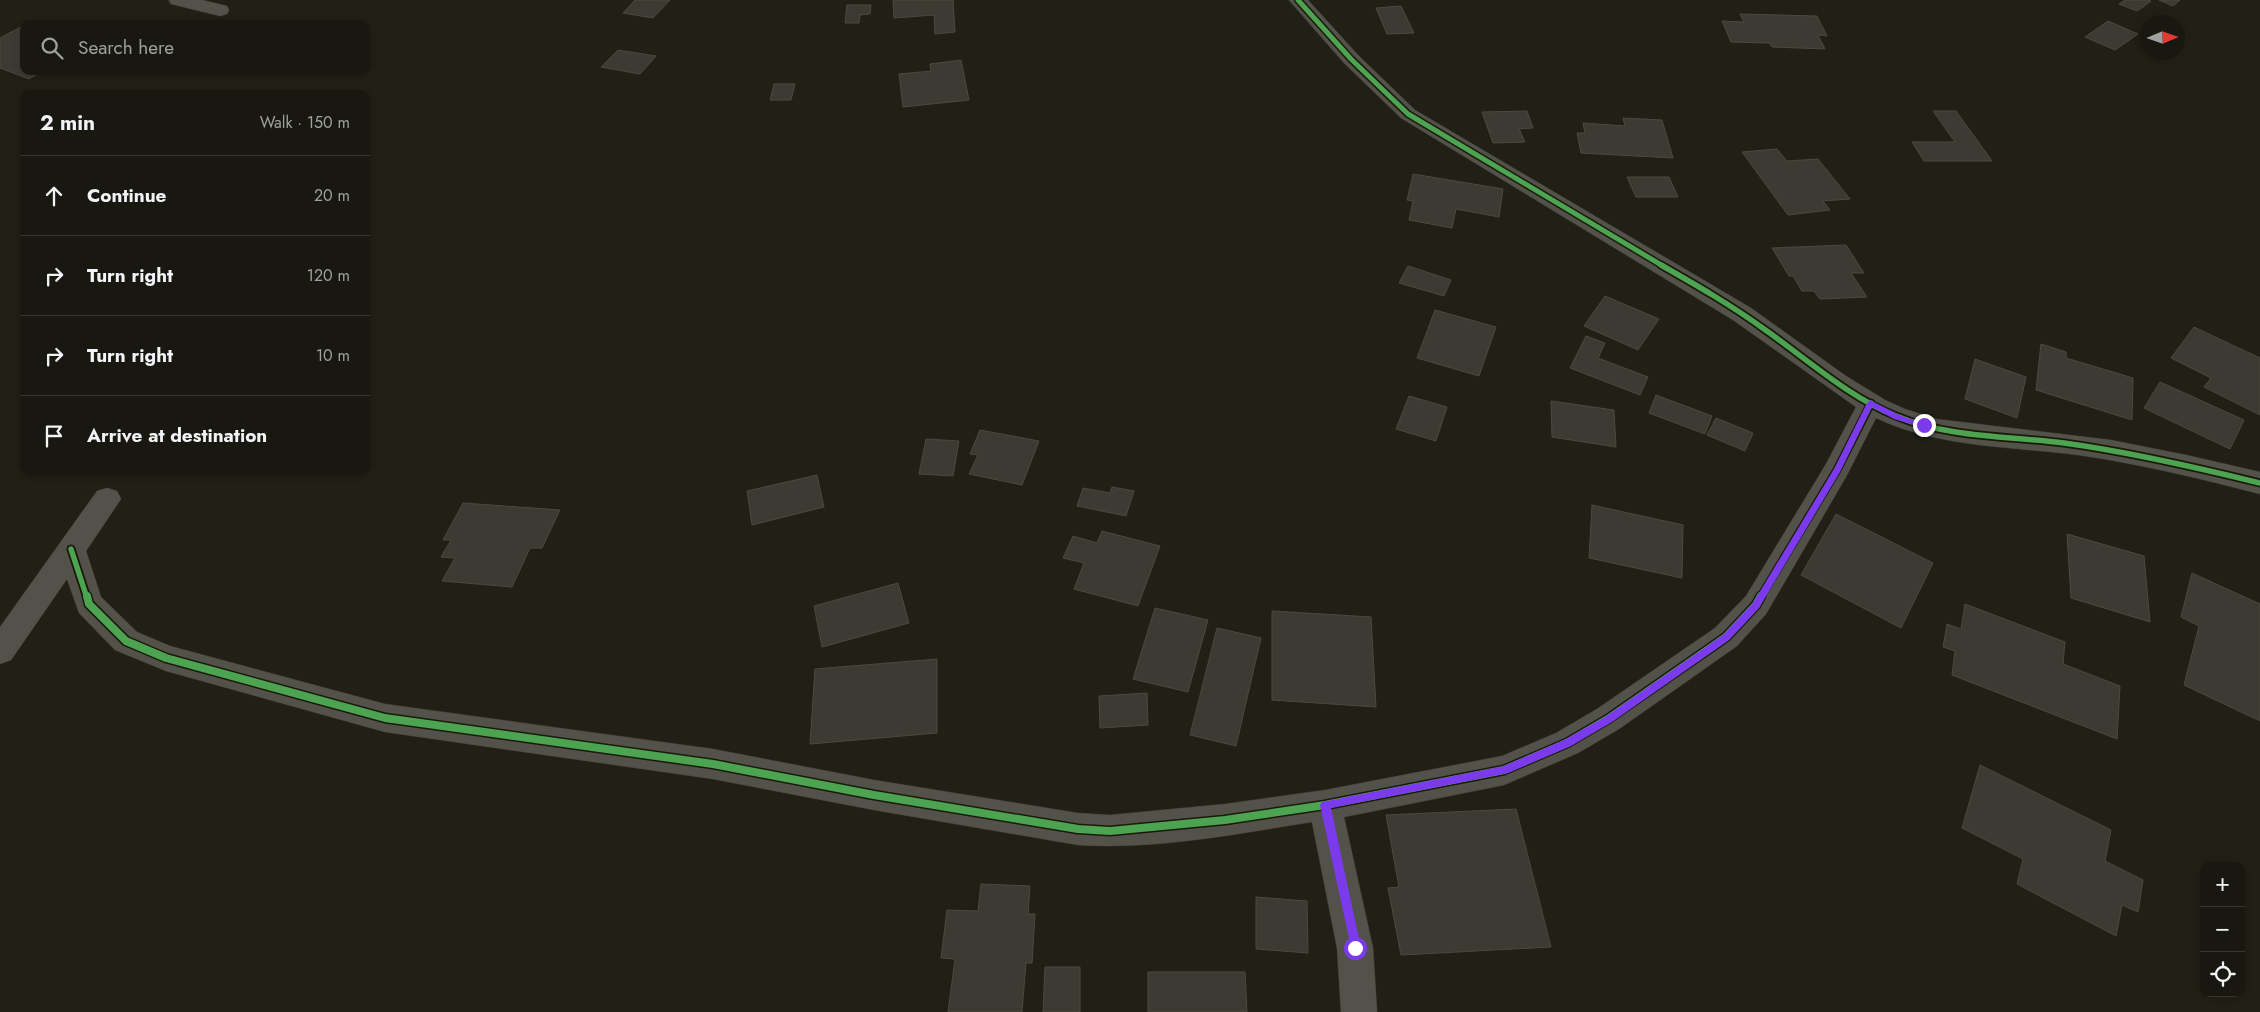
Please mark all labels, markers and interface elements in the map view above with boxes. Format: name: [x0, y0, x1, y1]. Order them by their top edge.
north arrow: [2140, 15, 2185, 60]
search box: [20, 20, 370, 75]
icon: search: [38, 34, 66, 62]
text: Search here: [78, 34, 174, 61]
text: 2 min: [40, 108, 95, 138]
text: Walk · 150 m: [260, 111, 350, 134]
icon: ahead: [40, 182, 68, 210]
text: Continue: [87, 182, 166, 209]
text: 20 m: [314, 184, 350, 207]
icon: right: [40, 262, 68, 290]
text: Turn right: [87, 262, 173, 289]
text: 120 m: [307, 264, 350, 287]
icon: right: [40, 342, 68, 370]
text: Turn right: [87, 342, 173, 369]
text: 10 m: [316, 344, 350, 367]
route end: [1913, 414, 1936, 437]
icon: arrive: [40, 422, 68, 450]
text: Arrive at destination: [87, 422, 267, 449]
map controls: [2200, 862, 2245, 997]
button: +: [2200, 862, 2245, 907]
button: −: [2200, 907, 2245, 952]
route start: [1344, 937, 1367, 960]
button: locate: [2200, 952, 2245, 997]

